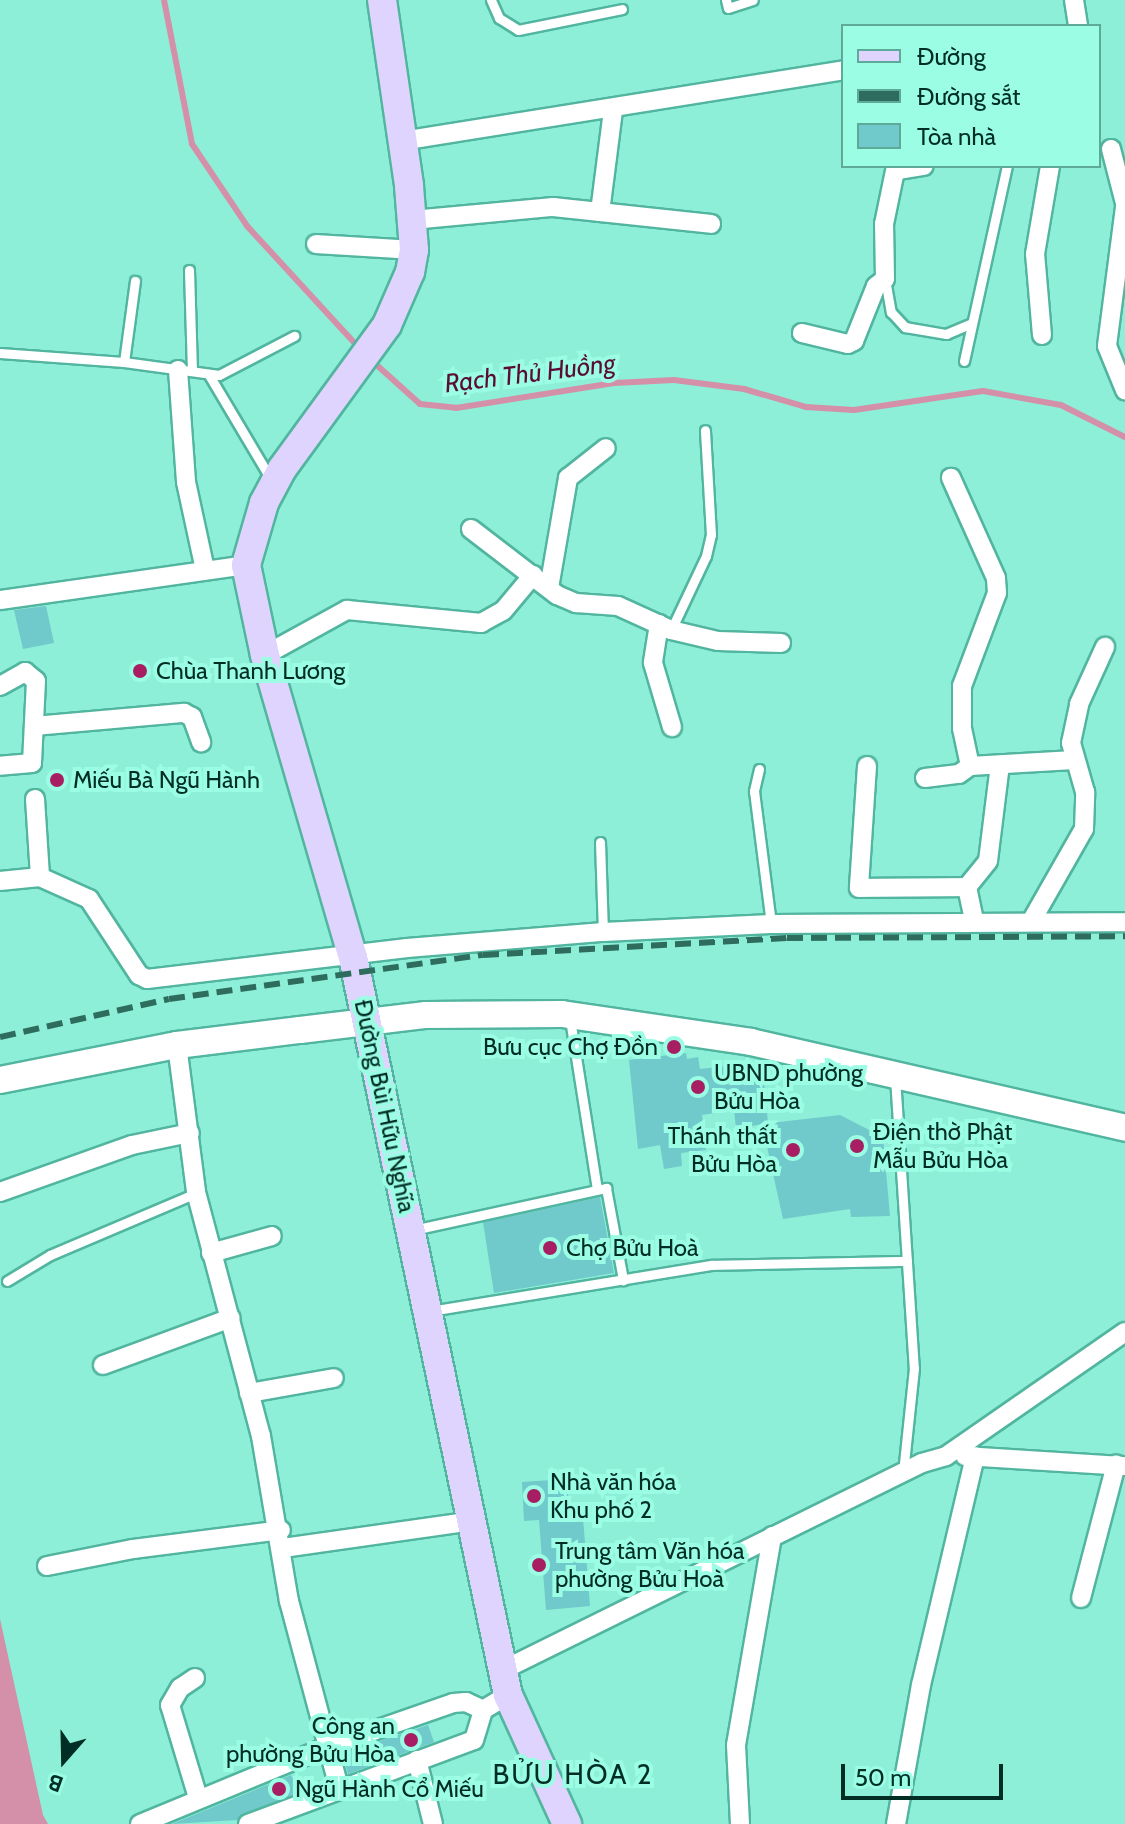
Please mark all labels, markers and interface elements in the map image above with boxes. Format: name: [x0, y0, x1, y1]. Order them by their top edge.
legend: [841, 24, 1101, 168]
text: Đường: [917, 42, 986, 71]
text: Đường sắt: [917, 82, 1020, 111]
text: Tòa nhà: [917, 122, 996, 151]
water label: Rạch Thủ Huồng: [443, 348, 617, 400]
place label: Chùa Thanh Lương: [156, 657, 345, 685]
marker: Chùa Thanh Lương: [131, 662, 149, 680]
place label: Miếu Bà Ngũ Hành: [73, 766, 260, 794]
marker: Miếu Bà Ngũ Hành: [48, 771, 66, 789]
street label: Đường Bùi Hữu Nghĩa: [348, 997, 422, 1215]
place label: Bưu cục Chợ Đồn: [483, 1033, 658, 1061]
marker: Bưu cục Chợ Đồn: [665, 1038, 683, 1056]
place label: UBND phường Bửu Hòa: [714, 1059, 863, 1115]
marker: UBND phường Bửu Hòa: [689, 1078, 707, 1096]
place label: Điện thờ Phật Mẫu Bửu Hòa: [873, 1118, 1012, 1174]
place label: Thánh thất Bửu Hòa: [668, 1122, 777, 1178]
marker: Điện thờ Phật Mẫu Bửu Hòa: [848, 1137, 866, 1155]
marker: Thánh thất Bửu Hòa: [784, 1141, 802, 1159]
place label: Chợ Bửu Hoà: [566, 1234, 698, 1262]
marker: Chợ Bửu Hoà: [541, 1239, 559, 1257]
place label: Nhà văn hóa Khu phố 2: [550, 1468, 676, 1524]
marker: Nhà văn hóa Khu phố 2: [525, 1487, 543, 1505]
place label: Trung tâm Văn hóa phường Bửu Hoà: [555, 1537, 744, 1593]
marker: Trung tâm Văn hóa phường Bửu Hoà: [530, 1556, 548, 1574]
place label: Công an phường Bửu Hòa: [226, 1712, 395, 1768]
north arrow: [24, 1720, 104, 1800]
marker: Công an phường Bửu Hòa: [402, 1731, 420, 1749]
scale bar: [845, 1748, 1007, 1798]
district label: BỬU HÒA 2: [493, 1757, 653, 1791]
text: 50 m: [855, 1763, 911, 1792]
text: B: [45, 1768, 67, 1798]
place label: Ngũ Hành Cổ Miếu: [295, 1775, 484, 1803]
marker: Ngũ Hành Cổ Miếu: [270, 1780, 288, 1798]

